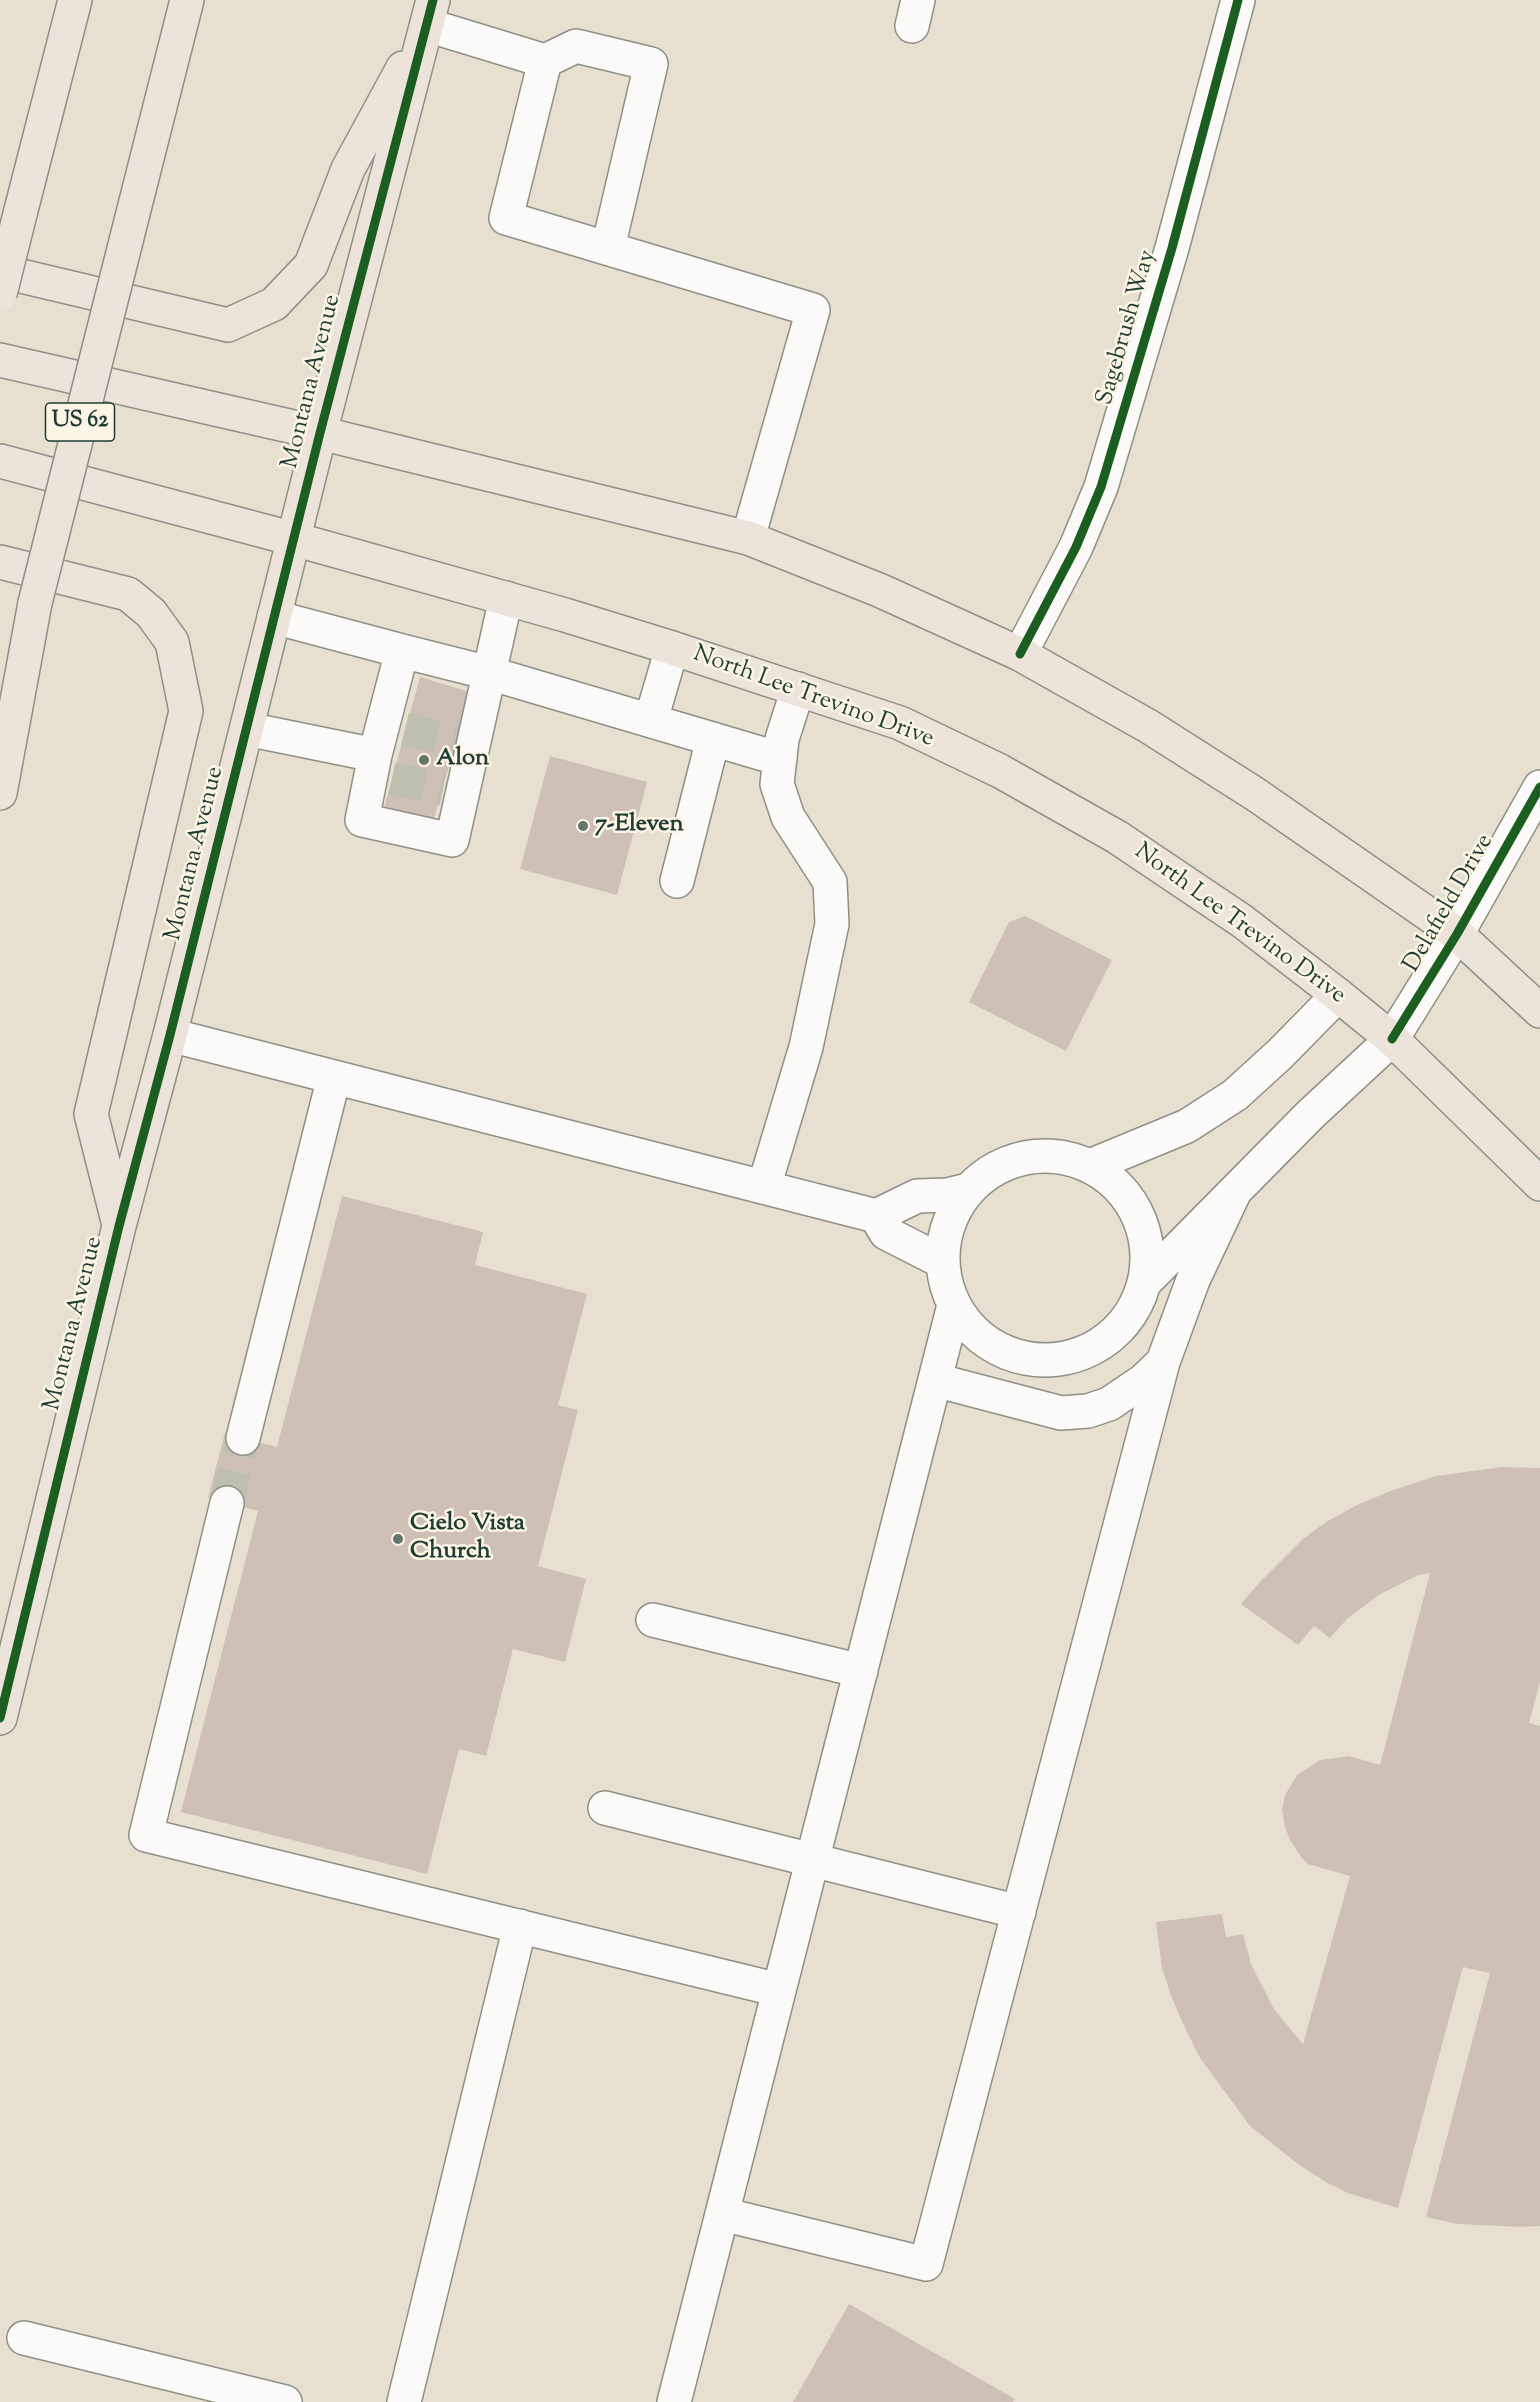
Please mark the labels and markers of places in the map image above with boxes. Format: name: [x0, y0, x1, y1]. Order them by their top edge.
place label: Alon: [436, 746, 489, 774]
marker: Alon: [417, 753, 431, 767]
place label: 7-Eleven: [595, 812, 684, 840]
marker: 7-Eleven: [576, 819, 590, 833]
place label: Cielo Vista Church: [410, 1511, 525, 1567]
marker: Cielo Vista Church: [391, 1532, 405, 1546]

